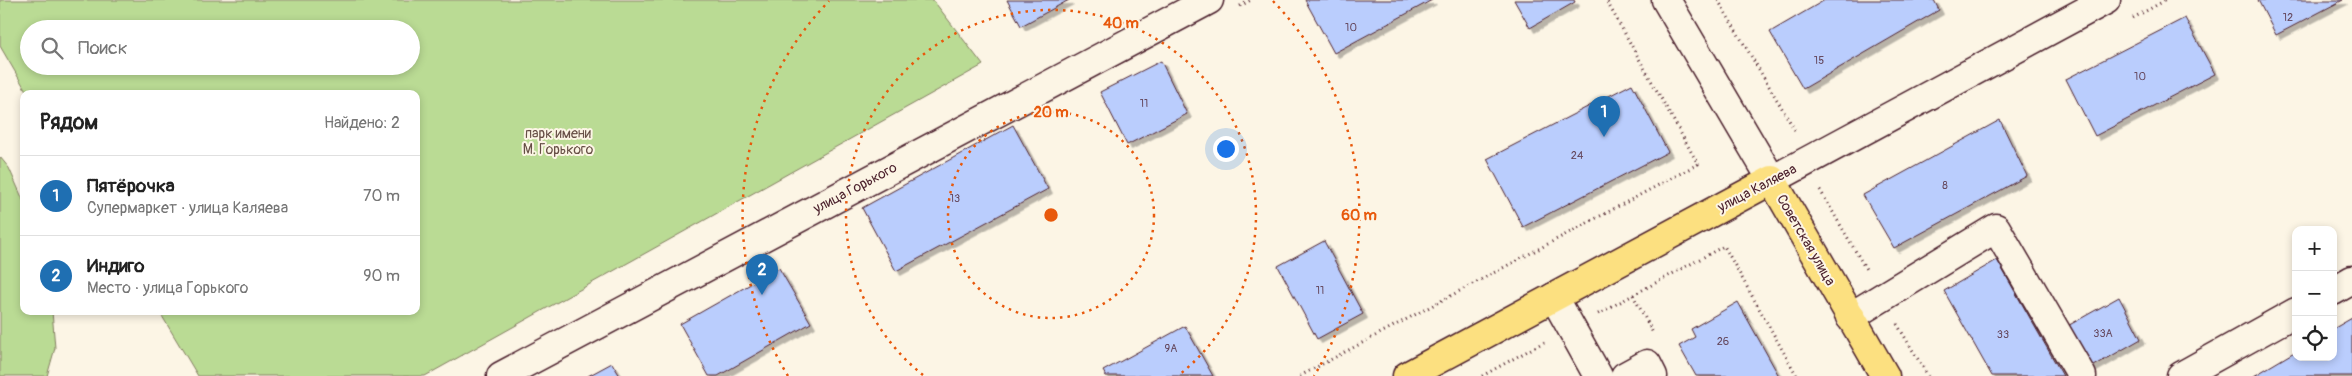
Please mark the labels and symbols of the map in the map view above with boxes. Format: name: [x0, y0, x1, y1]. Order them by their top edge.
house number: 12: [2283, 11, 2293, 24]
text: 40 m: [1103, 14, 1139, 33]
house number: 10: [1345, 21, 1357, 34]
house number: 15: [1814, 54, 1824, 67]
house number: 10: [2134, 70, 2146, 83]
pin: 1: [1588, 96, 1620, 137]
house number: 11: [1140, 97, 1148, 110]
text: 20 m: [1033, 103, 1069, 122]
park label: парк имени М. Горького: [523, 125, 594, 158]
your location: [1213, 136, 1239, 162]
house number: 24: [1571, 149, 1584, 162]
street label: улица Горького: [809, 159, 900, 218]
street label: улица Каляева: [1714, 160, 1799, 216]
house number: 8: [1942, 179, 1948, 192]
street label: Советская улица: [1773, 191, 1839, 289]
house number: 13: [950, 192, 960, 205]
centre of rings: [1042, 206, 1060, 224]
text: 60 m: [1341, 206, 1377, 225]
pin: 2: [746, 254, 778, 295]
house number: 11: [1316, 284, 1324, 297]
house number: 33А: [2093, 327, 2113, 340]
house number: 33: [1997, 328, 2009, 341]
house number: 26: [1717, 335, 1729, 348]
house number: 9А: [1165, 342, 1177, 355]

